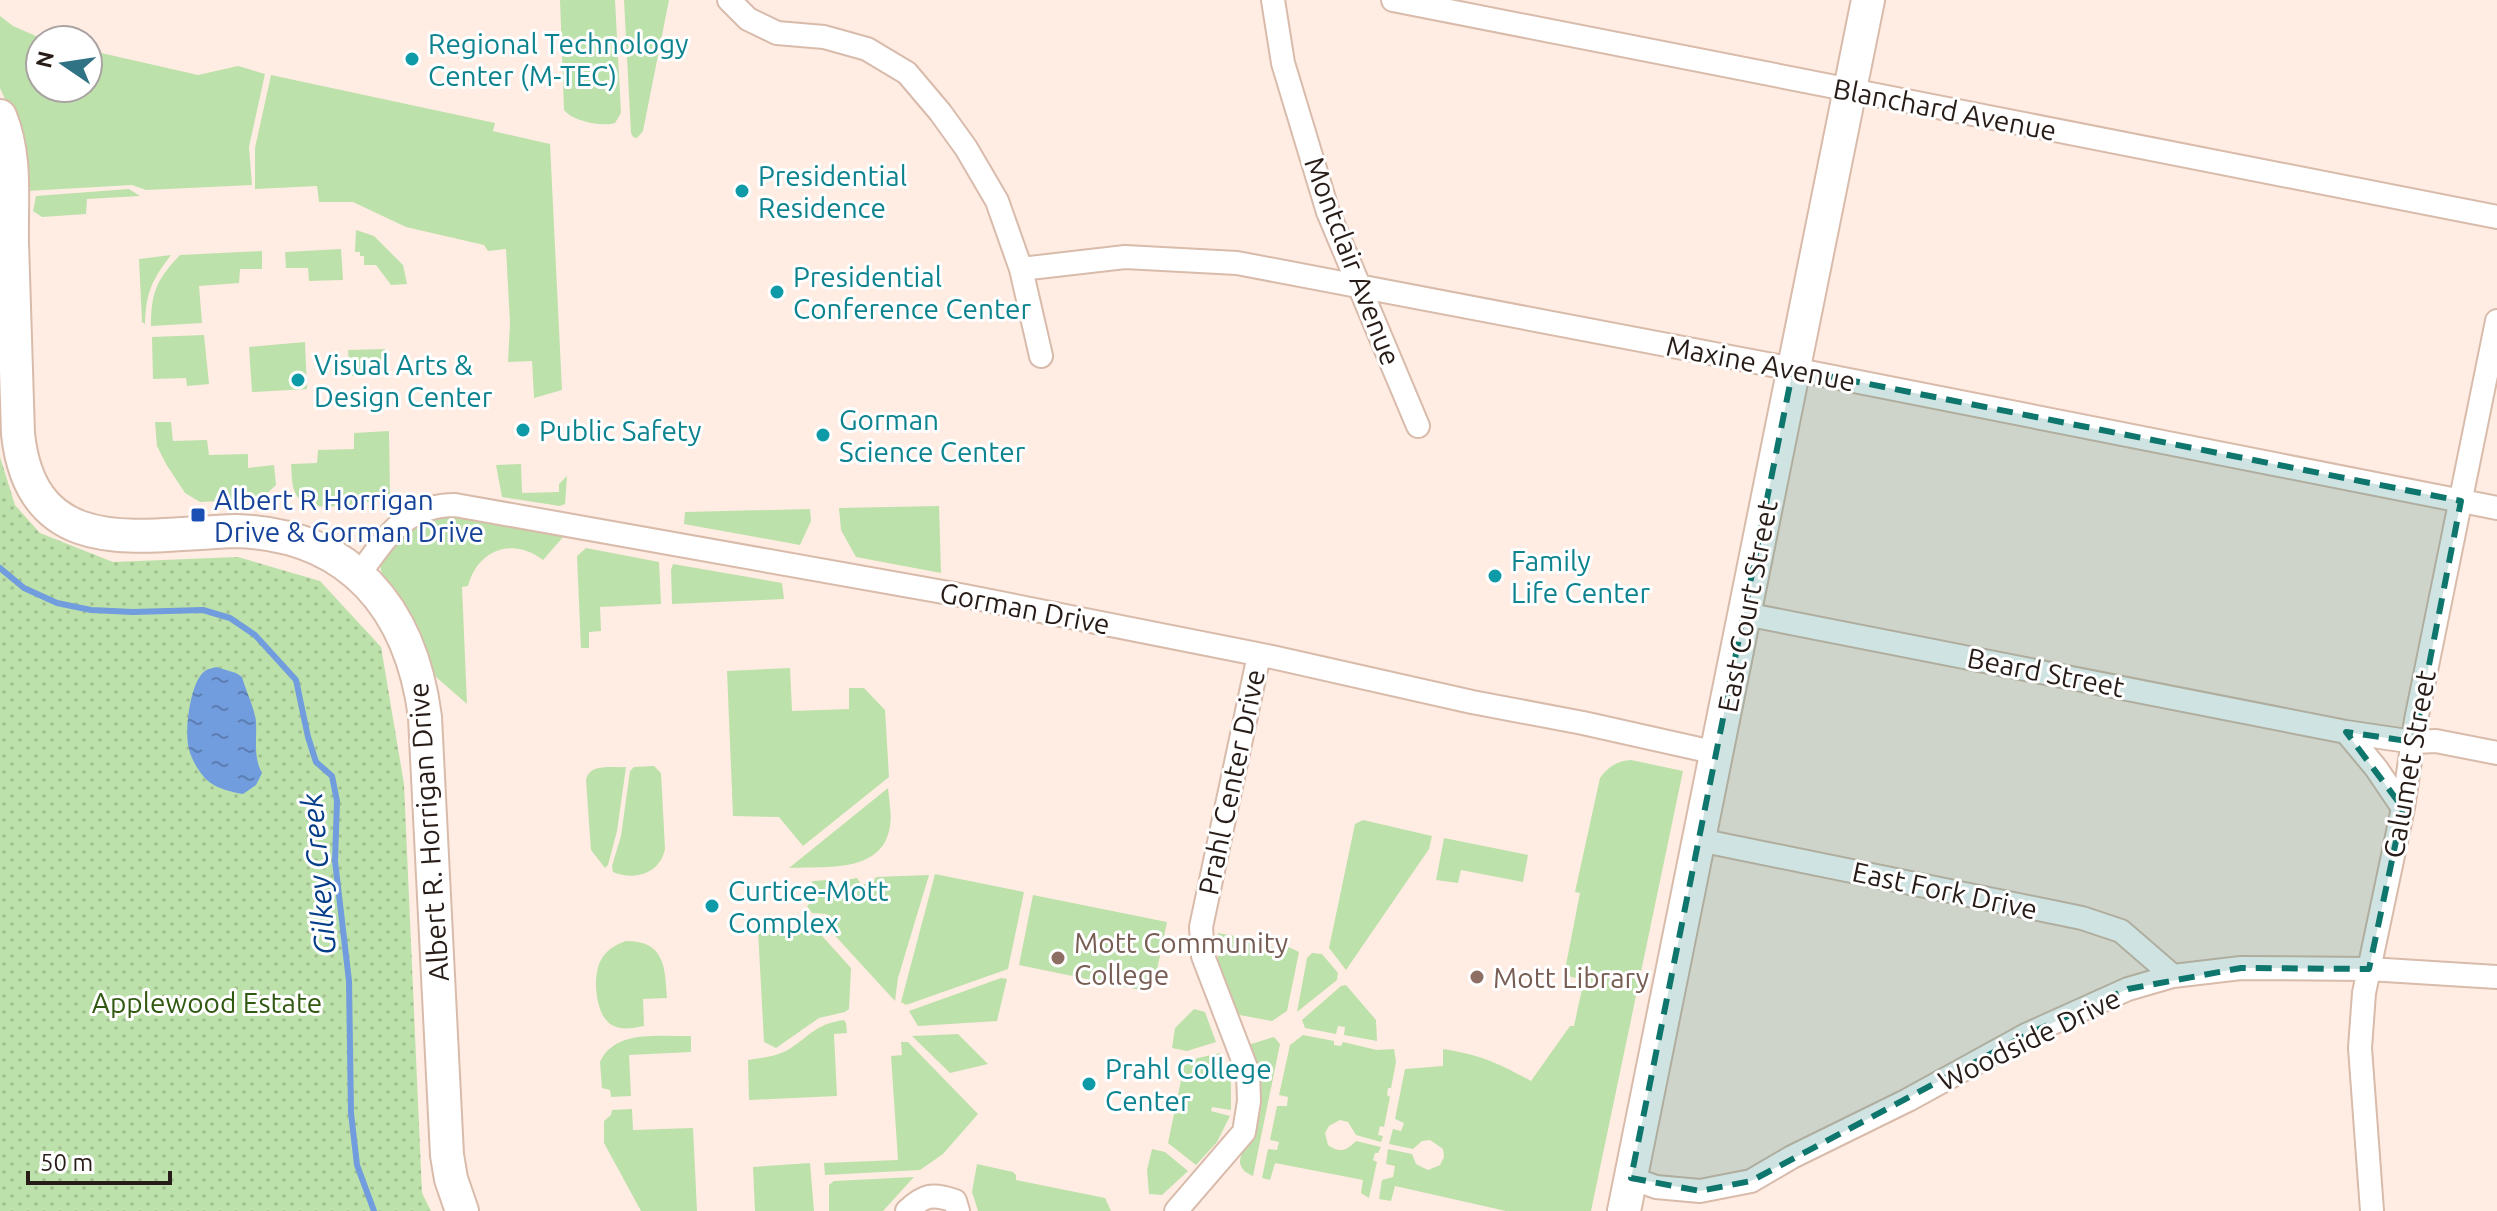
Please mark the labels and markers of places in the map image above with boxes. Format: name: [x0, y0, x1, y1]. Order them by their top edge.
place label: Regional Technology Center (M-TEC): [428, 28, 689, 92]
marker: Regional Technology Center (M-TEC): [403, 50, 421, 68]
place label: Presidential Residence: [758, 160, 907, 223]
marker: Presidential Residence: [733, 182, 751, 200]
place label: Presidential Conference Center: [793, 261, 1031, 324]
marker: Presidential Conference Center: [768, 283, 786, 301]
place label: Visual Arts & Design Center: [314, 349, 493, 412]
marker: Visual Arts & Design Center: [289, 371, 307, 389]
place label: Gorman Science Center: [839, 404, 1026, 467]
place label: Public Safety: [539, 415, 701, 446]
marker: Public Safety: [514, 421, 532, 439]
marker: Gorman Science Center: [814, 426, 832, 444]
place label: Albert R Horrigan Drive & Gorman Drive: [214, 484, 484, 547]
marker: Albert R Horrigan Drive & Gorman Drive: [189, 506, 207, 524]
place label: Family Life Center: [1511, 545, 1651, 608]
marker: Family Life Center: [1486, 567, 1504, 585]
place label: Curtice-Mott Complex: [728, 875, 889, 938]
marker: Curtice-Mott Complex: [703, 897, 721, 915]
place label: Mott Community College: [1074, 927, 1288, 990]
marker: Mott Community College: [1049, 949, 1067, 967]
place label: Mott Library: [1493, 962, 1649, 993]
marker: Mott Library: [1468, 968, 1486, 986]
place label: Prahl College Center: [1105, 1053, 1272, 1116]
marker: Prahl College Center: [1080, 1075, 1098, 1093]

